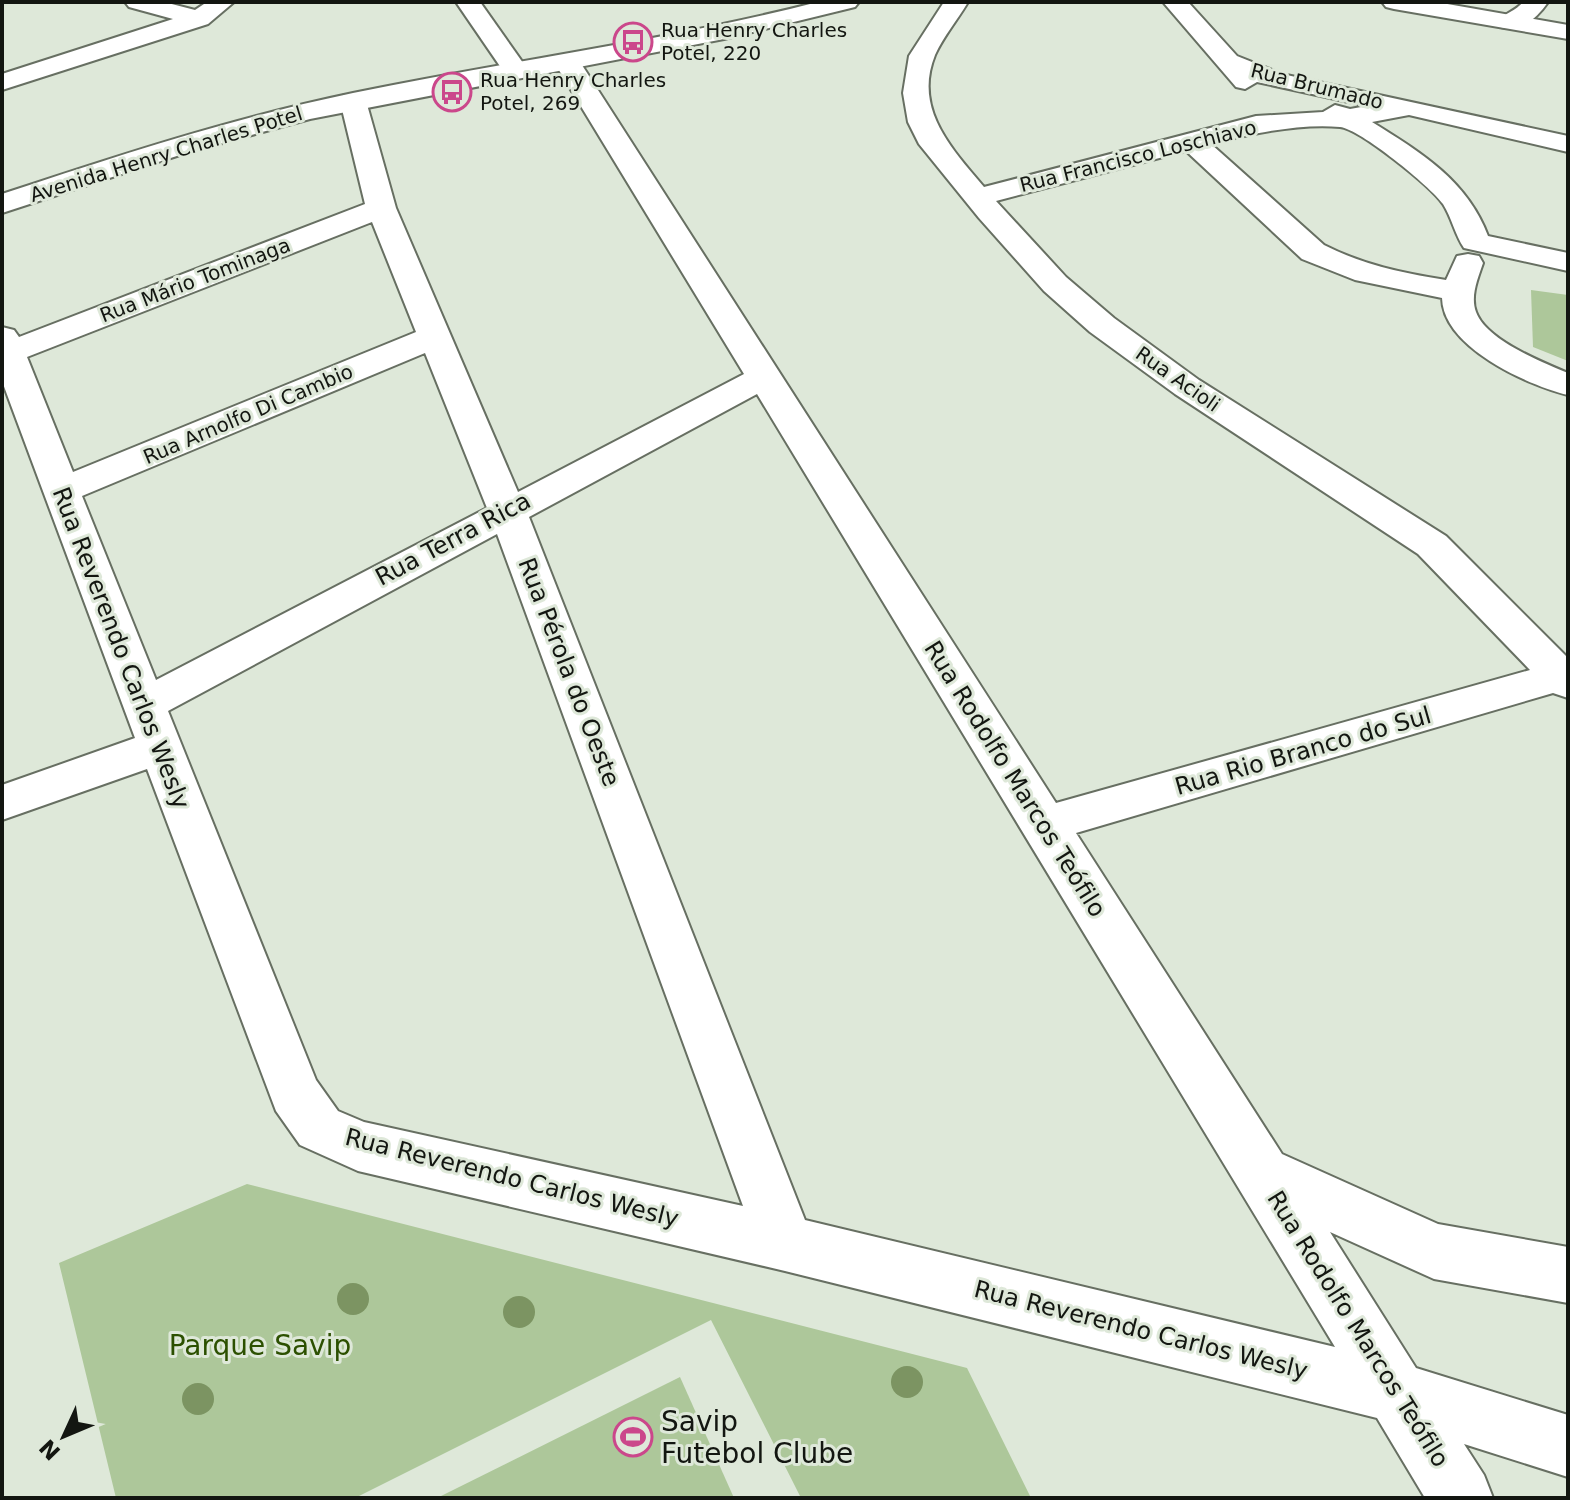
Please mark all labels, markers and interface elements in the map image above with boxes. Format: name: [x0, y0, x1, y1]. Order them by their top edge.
place label: Rua Henry Charles Potel, 220: [661, 18, 847, 65]
bus stop icon: Rua Henry Charles Potel, 220: [612, 21, 654, 63]
street label: Rua Brumado: [1248, 58, 1386, 114]
place label: Rua Henry Charles Potel, 269: [480, 68, 666, 115]
bus stop icon: Rua Henry Charles Potel, 269: [431, 71, 473, 113]
street label: Avenida Henry Charles Potel: [27, 101, 305, 207]
street label: Rua Francisco Loschiavo: [1017, 115, 1259, 197]
street label: Rua Mário Tominaga: [96, 233, 294, 327]
street label: Rua Acioli: [1131, 341, 1225, 417]
street label: Rua Arnolfo Di Cambio: [140, 359, 356, 469]
street label: Rua Reverendo Carlos Wesly: [47, 483, 195, 813]
street label: Rua Terra Rica: [371, 486, 535, 592]
street label: Rua Pérola do Oeste: [512, 554, 626, 790]
street label: Rua Rodolfo Marcos Teófilo: [918, 636, 1112, 922]
street label: Rua Rio Branco do Sul: [1172, 701, 1434, 801]
street label: Rua Reverendo Carlos Wesly: [342, 1123, 682, 1233]
street label: Rua Rodolfo Marcos Teófilo: [1261, 1186, 1455, 1472]
street label: Rua Reverendo Carlos Wesly: [971, 1275, 1311, 1385]
park label: Parque Savip: [169, 1329, 351, 1362]
north arrow: [24, 1396, 104, 1476]
place label: Savip Futebol Clube: [661, 1405, 853, 1470]
sports icon: Savip Futebol Clube: [612, 1416, 654, 1458]
text: N: [35, 1434, 65, 1465]

